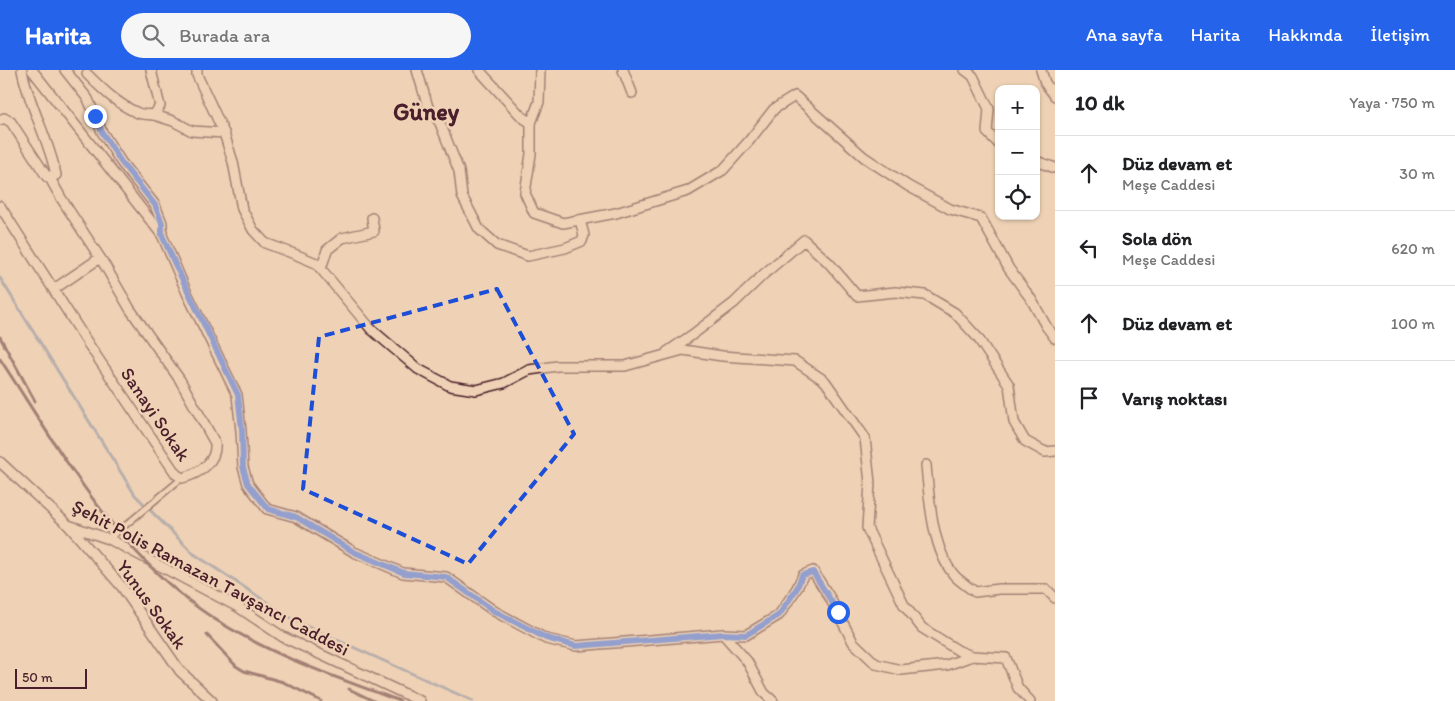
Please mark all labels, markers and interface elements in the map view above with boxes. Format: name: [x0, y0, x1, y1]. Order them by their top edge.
search box: [121, 13, 471, 58]
text: Harita: [25, 21, 91, 50]
icon: search: [139, 21, 167, 49]
text: Burada ara: [179, 24, 270, 47]
text: Ana sayfa: [1086, 24, 1163, 46]
text: Harita: [1191, 24, 1240, 46]
text: Hakkında: [1268, 24, 1343, 46]
text: İletişim: [1371, 24, 1430, 46]
map controls: [995, 85, 1040, 220]
button: +: [995, 85, 1040, 130]
text: 10 dk: [1075, 90, 1125, 115]
text: Yaya · 750 m: [1349, 93, 1435, 112]
district label: Güney: [393, 97, 460, 127]
route end: [84, 105, 107, 128]
button: −: [995, 130, 1040, 175]
text: Düz devam et: [1122, 152, 1232, 175]
icon: ahead: [1075, 159, 1103, 187]
text: 30 m: [1399, 164, 1435, 183]
button: locate: [995, 175, 1040, 220]
text: Meşe Caddesi: [1122, 175, 1215, 194]
text: Sola dön: [1122, 227, 1192, 250]
icon: left: [1075, 234, 1103, 262]
text: 620 m: [1391, 239, 1435, 258]
text: Meşe Caddesi: [1122, 250, 1215, 269]
icon: ahead: [1075, 309, 1103, 337]
text: Düz devam et: [1122, 312, 1232, 335]
text: 100 m: [1391, 314, 1435, 333]
street label: Sanayi Sokak: [116, 363, 195, 466]
icon: arrive: [1075, 384, 1103, 412]
text: Varış noktası: [1122, 387, 1227, 410]
street label: Şehit Polis Ramazan Tavşancı Caddesi: [68, 494, 353, 661]
street label: Yunus Sokak: [112, 555, 192, 653]
route start: [827, 601, 850, 624]
scale bar: [15, 666, 88, 689]
text: 50 m: [22, 669, 53, 686]

